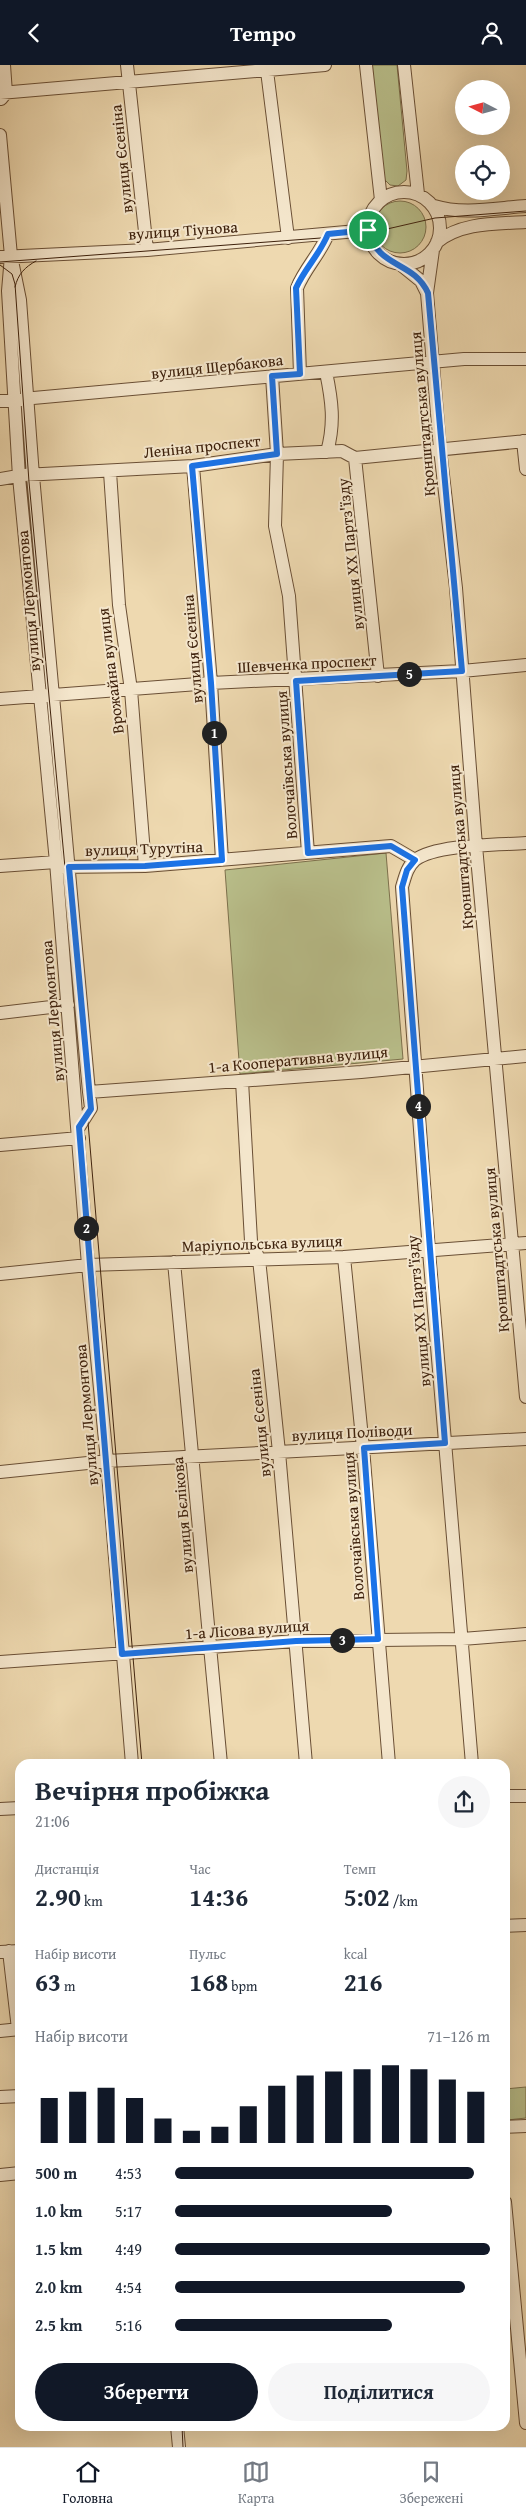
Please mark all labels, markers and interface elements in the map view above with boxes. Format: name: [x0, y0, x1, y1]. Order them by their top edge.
text: Tempo: [230, 17, 296, 49]
icon: back: [20, 19, 48, 47]
icon: person: [478, 19, 506, 47]
north arrow: [455, 80, 510, 135]
map controls: [455, 80, 510, 200]
street label: вулиця Єсеніна: [103, 103, 139, 214]
button: locate: [455, 145, 510, 200]
pin: [347, 209, 389, 251]
street label: вулиця Тіунова: [128, 214, 239, 246]
icon: arrive: [354, 216, 382, 244]
street label: Кронштадтська вулиця: [403, 331, 441, 497]
street label: вулиця Щербакова: [150, 347, 284, 385]
street label: Леніна проспект: [142, 428, 262, 464]
street label: вулиця XX Партз'їзду: [330, 477, 370, 631]
street label: вулиця Лермонтова: [10, 529, 46, 673]
street label: вулиця Єсеніна: [175, 593, 209, 704]
street label: Врожайна вулиця: [90, 607, 130, 735]
street label: Шевченка проспект: [237, 647, 377, 679]
pin: 5: [396, 661, 422, 687]
text: 5: [406, 664, 413, 684]
street label: Волочаївська вулиця: [269, 690, 303, 840]
pin: 1: [202, 721, 226, 745]
text: 1: [211, 723, 218, 743]
street label: Кронштадтська вулиця: [441, 764, 479, 930]
street label: вулиця Турутіна: [85, 834, 204, 862]
street label: вулиця Лермонтова: [34, 939, 70, 1083]
street label: 1-а Кооперативна вулиця: [207, 1039, 389, 1079]
pin: 4: [406, 1093, 430, 1119]
text: 4: [415, 1096, 422, 1116]
street label: Кронштадтська вулиця: [477, 1167, 515, 1333]
pin: 2: [74, 1215, 98, 1241]
text: 2: [83, 1218, 90, 1238]
street label: Маріупольська вулиця: [181, 1228, 343, 1258]
street label: вулиця XX Партз'їзду: [399, 1234, 437, 1388]
street label: вулиця Лермонтова: [68, 1343, 104, 1487]
street label: вулиця Єсеніна: [241, 1367, 277, 1478]
street label: вулиця Поліводи: [291, 1417, 414, 1447]
street label: Волочаївська вулиця: [336, 1451, 370, 1601]
street label: вулиця Бєлікова: [165, 1456, 199, 1574]
street label: 1-а Лісова вулиця: [184, 1613, 310, 1645]
pin: 3: [330, 1627, 354, 1653]
text: 3: [339, 1630, 346, 1650]
text: Вечірня пробіжка: [35, 1769, 270, 1810]
button: share: [438, 1776, 490, 1828]
text: 21:06: [35, 1809, 70, 1833]
text: Дистанція: [35, 1859, 99, 1879]
text: Час: [189, 1859, 211, 1879]
text: Темп: [344, 1859, 376, 1879]
text: 2.90: [35, 1879, 81, 1915]
text: 14:36: [189, 1879, 248, 1915]
text: 5:02: [344, 1879, 390, 1915]
text: km: [81, 1891, 103, 1911]
text: /km: [390, 1891, 418, 1911]
text: Набір висоти: [35, 1944, 116, 1964]
text: Пульс: [189, 1944, 226, 1964]
text: kcal: [344, 1944, 368, 1964]
text: 63: [35, 1964, 61, 2000]
text: 168: [189, 1964, 228, 2000]
text: 216: [344, 1964, 383, 2000]
text: m: [61, 1976, 75, 1996]
text: bpm: [228, 1976, 258, 1996]
text: Набір висоти: [35, 2024, 128, 2048]
text: 71–126 m: [427, 2024, 490, 2048]
text: 500 m: [35, 2161, 77, 2185]
text: 4:53: [115, 2161, 142, 2185]
text: 1.0 km: [35, 2199, 82, 2223]
text: 5:17: [115, 2199, 142, 2223]
text: 1.5 km: [35, 2237, 82, 2261]
text: 4:49: [115, 2237, 142, 2261]
text: 2.0 km: [35, 2275, 82, 2299]
text: 4:54: [115, 2275, 142, 2299]
text: 2.5 km: [35, 2313, 82, 2337]
text: 5:16: [115, 2313, 142, 2337]
button: Зберегти: [35, 2363, 258, 2421]
button: Поділитися: [268, 2363, 490, 2421]
tab: Головна: [63, 2458, 113, 2508]
tab: Карта: [238, 2458, 274, 2508]
tab: Збережені: [399, 2458, 463, 2508]

